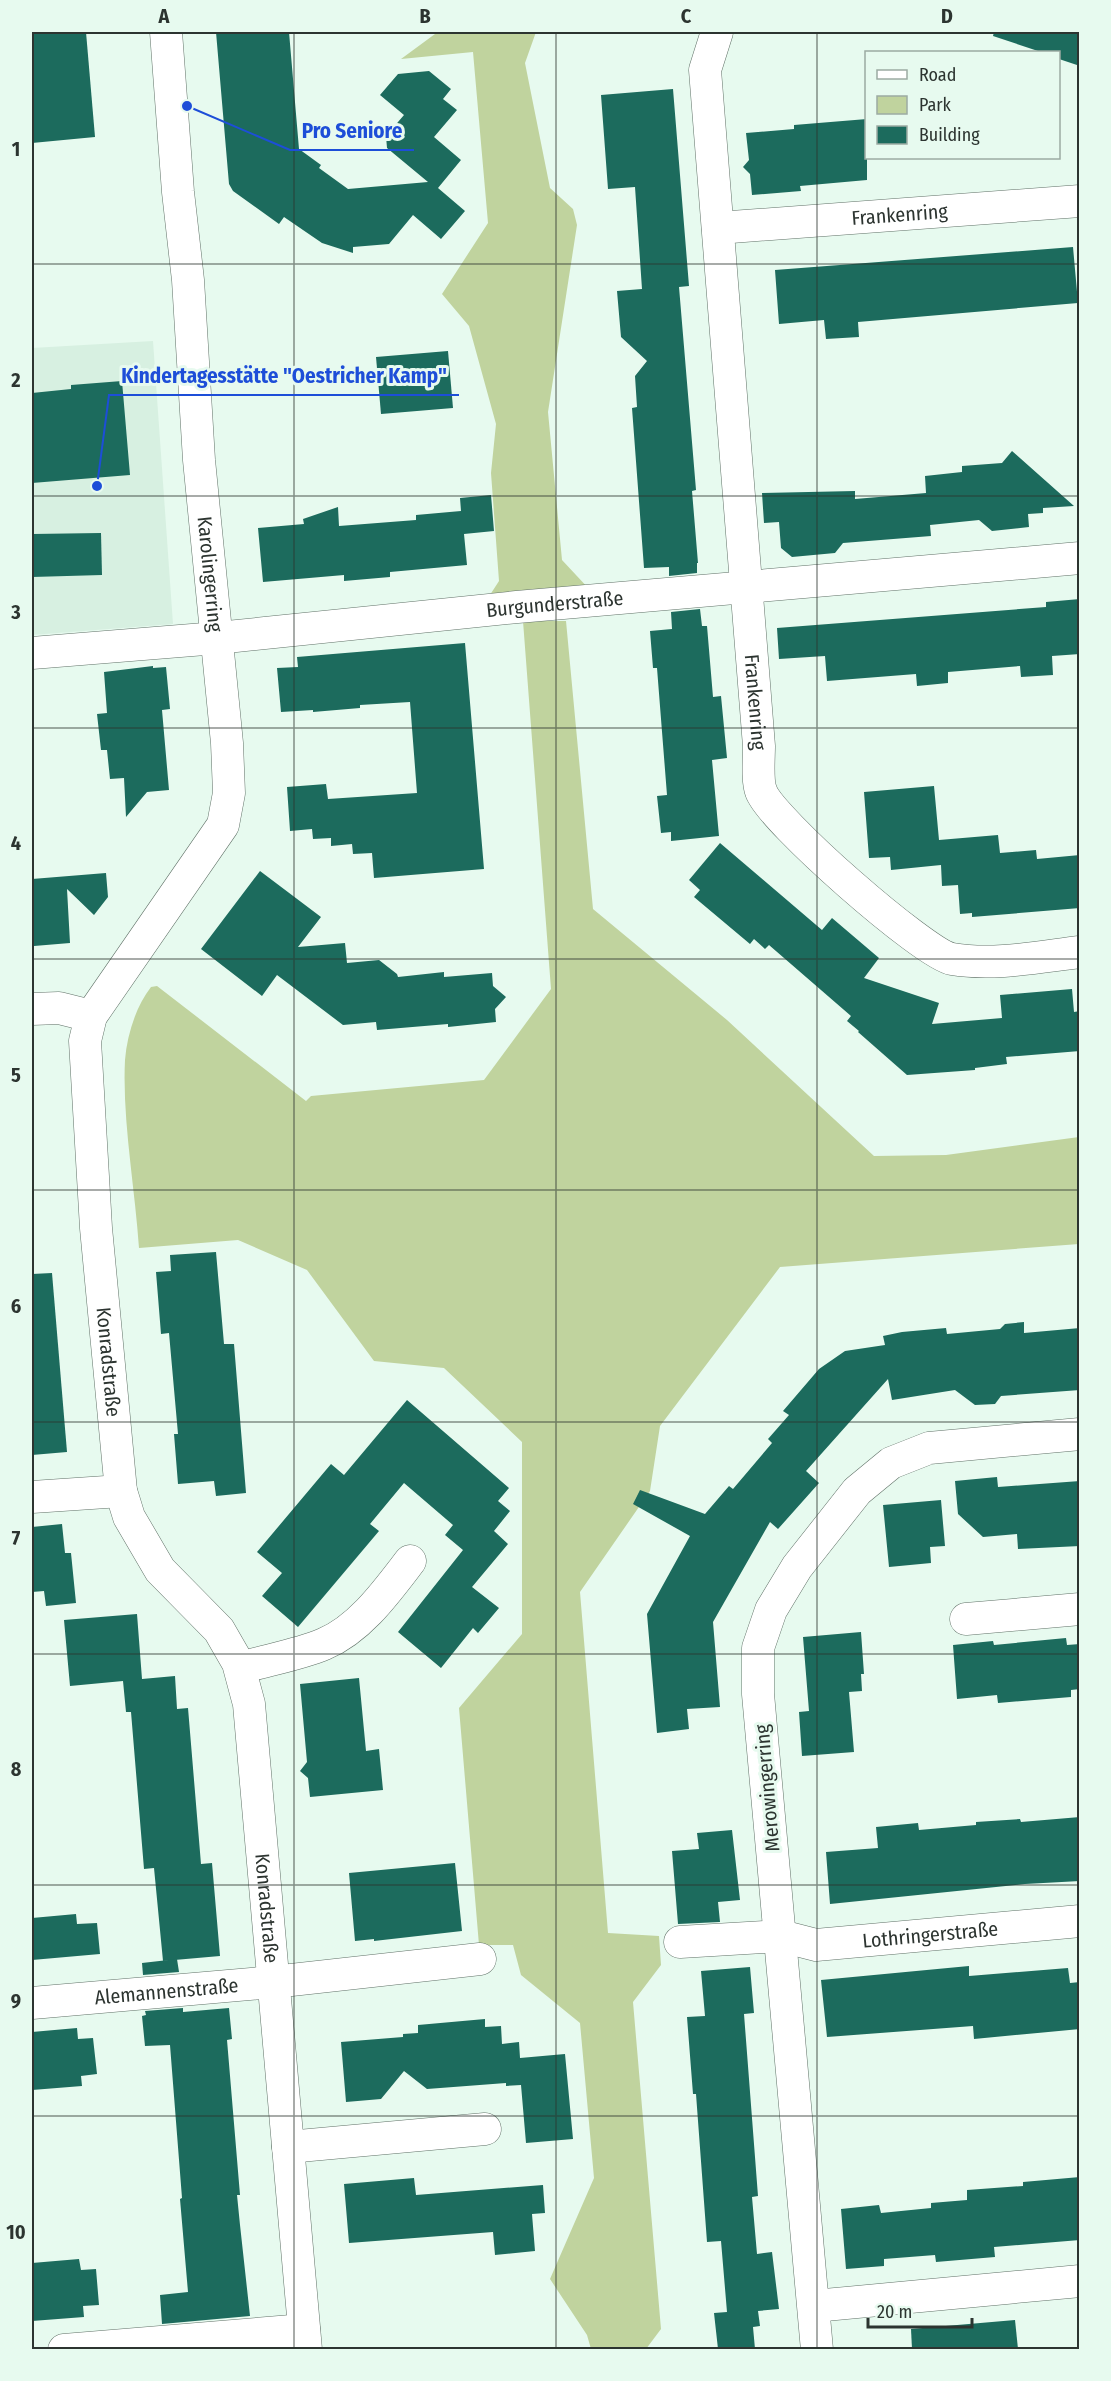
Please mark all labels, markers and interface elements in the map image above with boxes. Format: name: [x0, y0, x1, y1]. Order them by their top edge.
text: A: [158, 4, 171, 28]
text: B: [419, 4, 431, 28]
text: C: [681, 4, 692, 28]
text: D: [941, 4, 953, 28]
legend: [865, 51, 1060, 159]
text: Road: [919, 64, 956, 86]
text: Park: [919, 94, 952, 116]
callout: Pro Seniore: [290, 111, 414, 150]
text: Pro Seniore: [302, 118, 403, 144]
text: Building: [919, 124, 980, 146]
text: 1: [12, 137, 20, 161]
street label: Frankenring: [851, 199, 949, 230]
callout: Kindertagesstätte "Oestricher Kamp": [109, 356, 459, 395]
text: Kindertagesstätte "Oestricher Kamp": [121, 363, 447, 389]
text: 2: [10, 368, 21, 392]
street label: Karolingerring: [193, 515, 228, 634]
street label: Burgunderstraße: [485, 586, 624, 622]
text: 3: [10, 600, 21, 624]
street label: Frankenring: [740, 653, 771, 752]
text: 4: [11, 831, 21, 855]
text: 5: [11, 1063, 21, 1087]
text: 6: [11, 1294, 21, 1318]
street label: Konradstraße: [92, 1306, 126, 1418]
text: 7: [12, 1526, 21, 1550]
street label: Merowingerring: [749, 1723, 785, 1853]
text: 8: [11, 1757, 22, 1781]
street label: Konradstraße: [250, 1852, 284, 1964]
street label: Lothringerstraße: [861, 1917, 999, 1953]
street label: Alemannenstraße: [94, 1973, 239, 2009]
text: 9: [11, 1989, 21, 2013]
text: 10: [6, 2220, 26, 2244]
scale bar: [868, 2291, 972, 2329]
text: 20 m: [877, 2301, 912, 2323]

